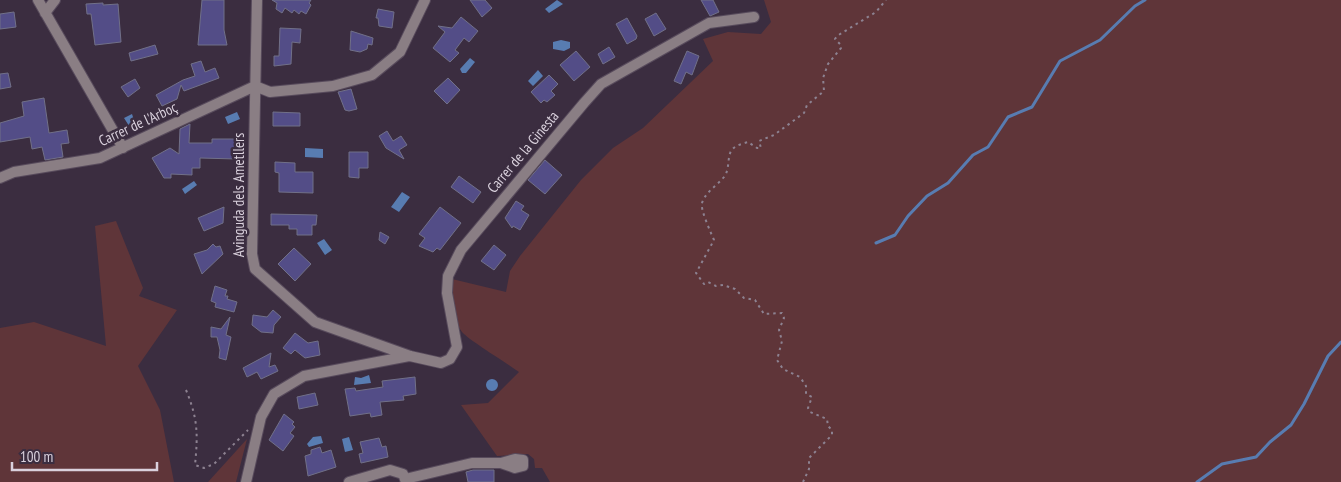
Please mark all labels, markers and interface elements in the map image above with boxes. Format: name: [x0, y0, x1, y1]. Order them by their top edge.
street label: Carrer de l'Arboç: [95, 97, 181, 150]
street label: Carrer de la Ginesta: [483, 107, 563, 197]
street label: Avinguda dels Ametllers: [229, 133, 248, 257]
scale bar: [12, 440, 158, 472]
text: 100 m: [20, 447, 53, 466]

